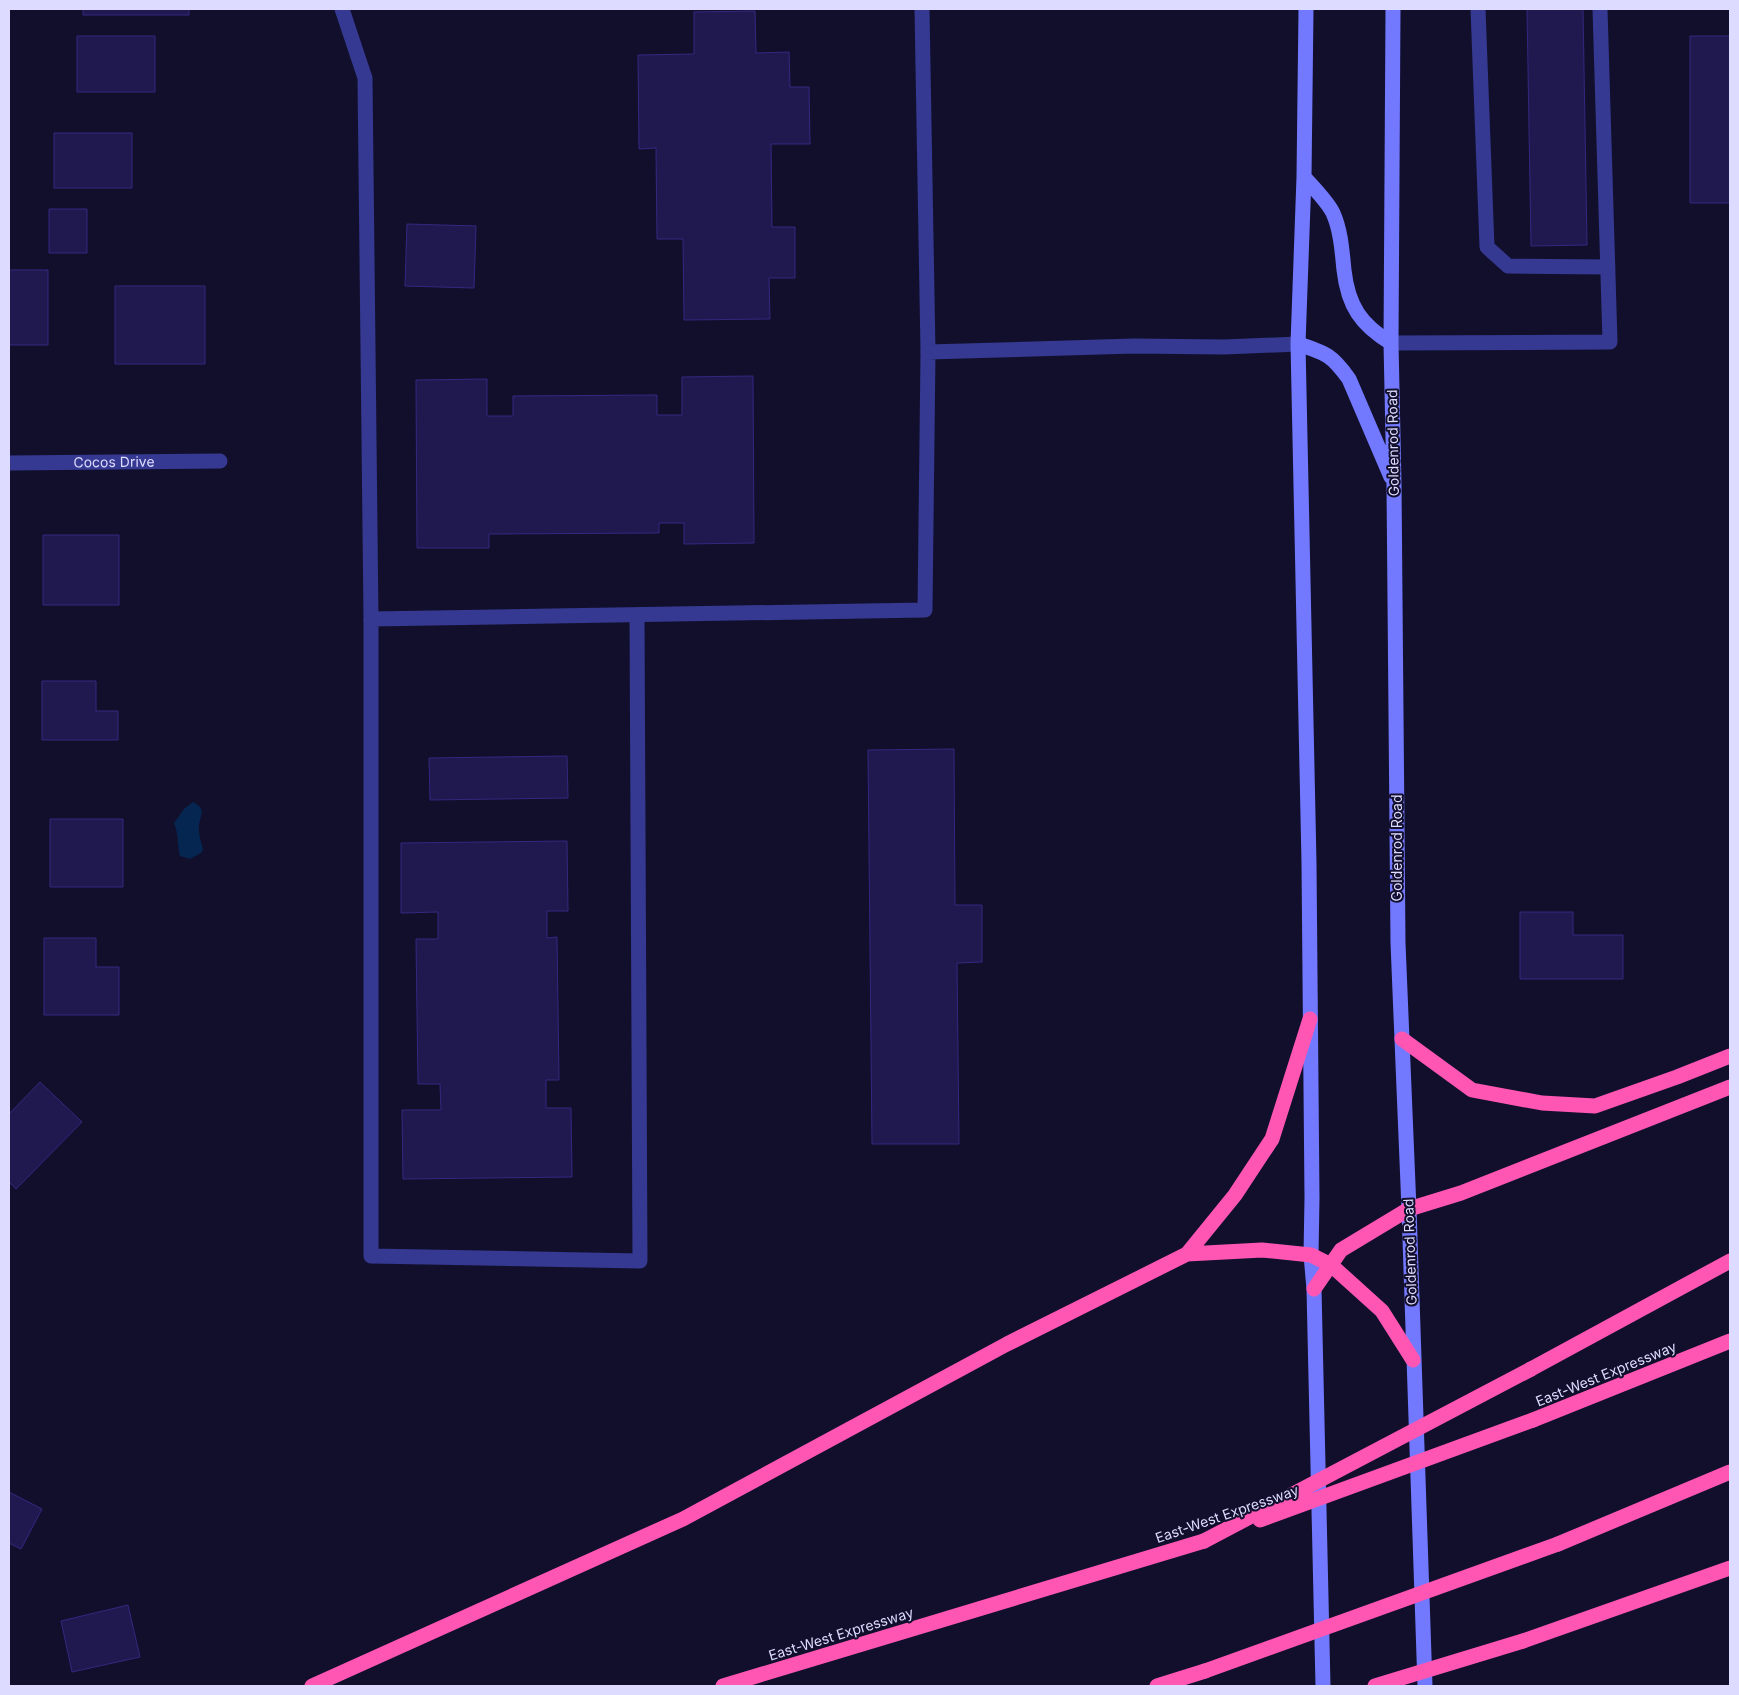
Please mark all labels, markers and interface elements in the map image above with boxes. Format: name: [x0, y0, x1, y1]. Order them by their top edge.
street label: Goldenrod Road: [1383, 389, 1402, 497]
street label: Cocos Drive: [73, 453, 155, 470]
street label: Goldenrod Road: [1388, 795, 1405, 901]
street label: Goldenrod Road: [1399, 1198, 1420, 1306]
street label: East-West Expressway: [1533, 1337, 1679, 1410]
street label: East-West Expressway: [1153, 1481, 1301, 1546]
street label: East-West Expressway: [766, 1603, 915, 1664]

